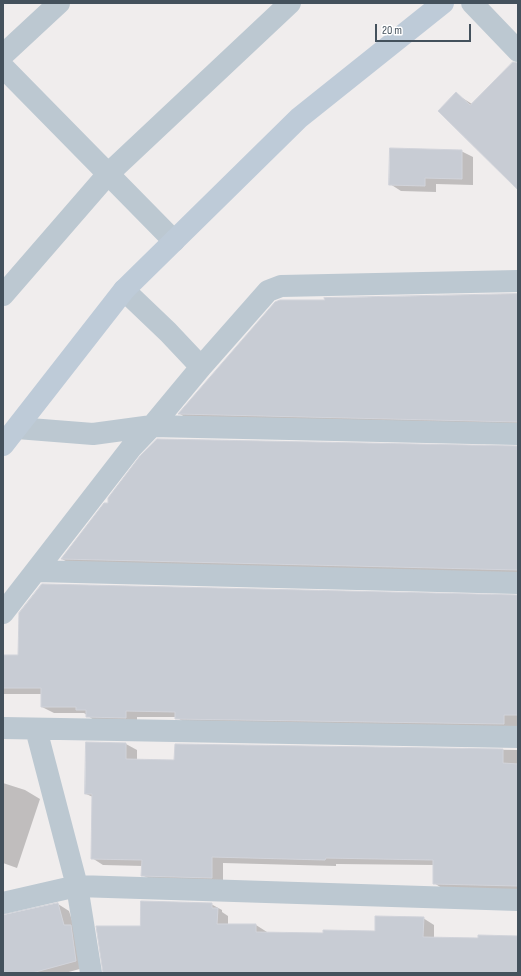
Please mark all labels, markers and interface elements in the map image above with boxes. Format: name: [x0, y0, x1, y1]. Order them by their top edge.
scale bar: [377, 16, 473, 42]
text: 20 m: [382, 23, 402, 38]

